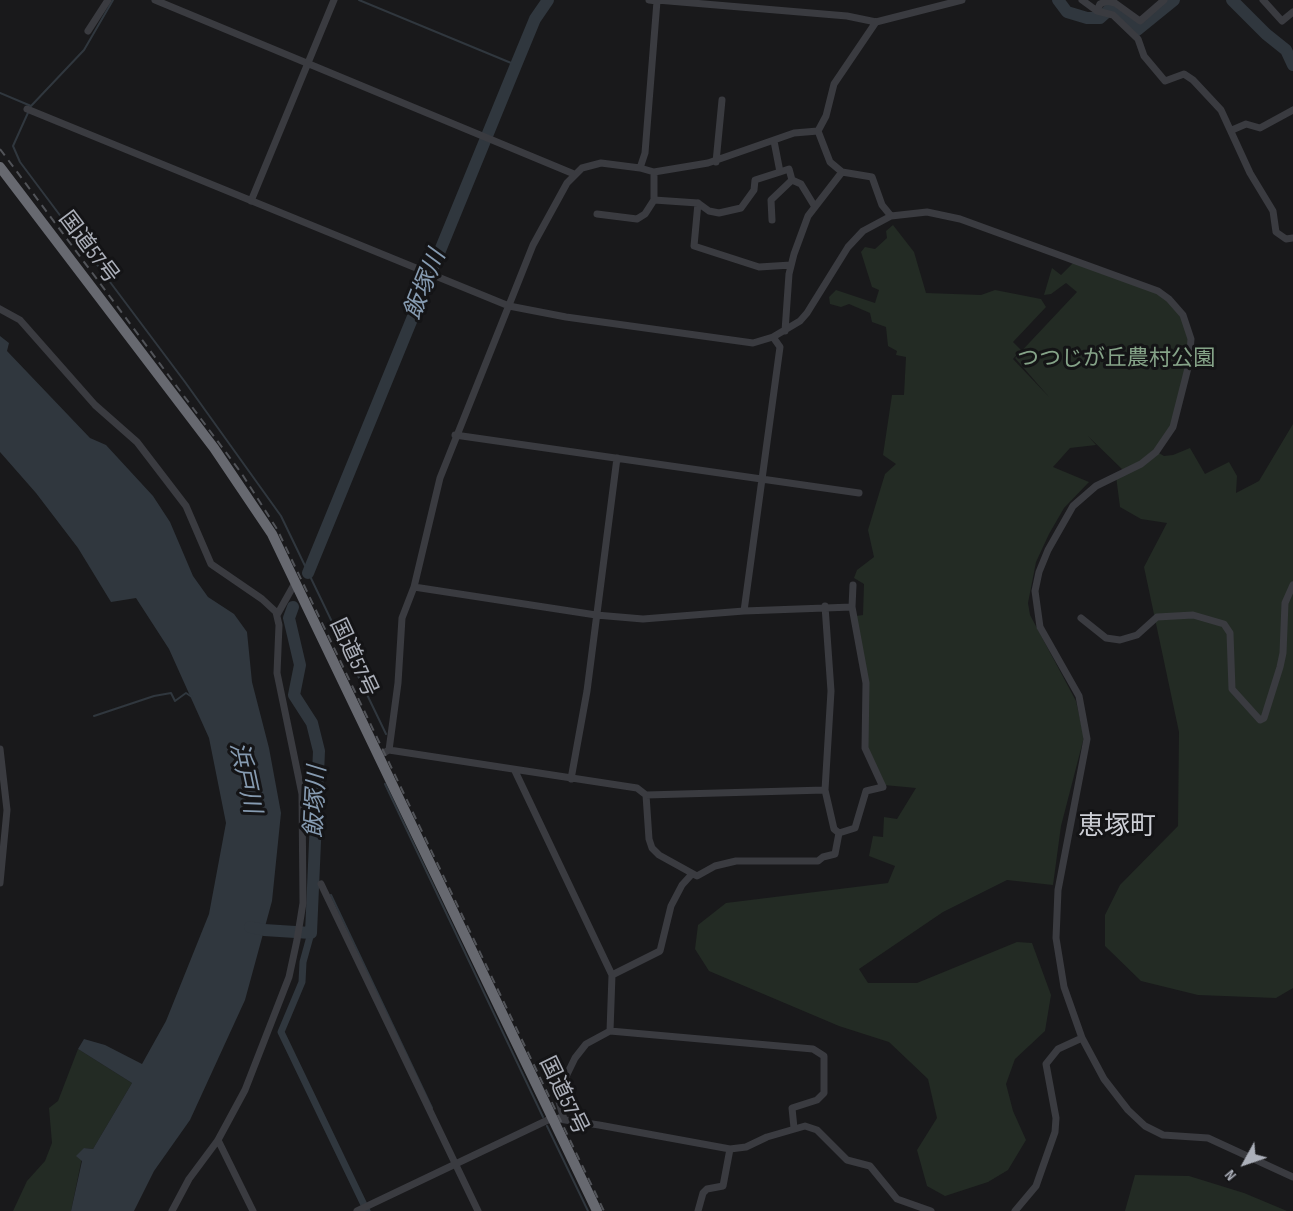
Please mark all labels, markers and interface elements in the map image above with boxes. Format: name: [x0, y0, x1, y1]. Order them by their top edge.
street label: 国道57号: [52, 207, 124, 289]
water label: 飯塚川: [399, 246, 453, 324]
park label: つつじが丘農村公園: [1017, 346, 1215, 372]
street label: 国道57号: [323, 615, 383, 701]
water label: 浜戸川: [222, 740, 266, 816]
water label: 飯塚川: [301, 765, 333, 839]
district label: 恵塚町: [1078, 811, 1156, 843]
street label: 国道57号: [533, 1053, 593, 1139]
north arrow: [1215, 1133, 1275, 1193]
text: N: [1221, 1166, 1241, 1184]

